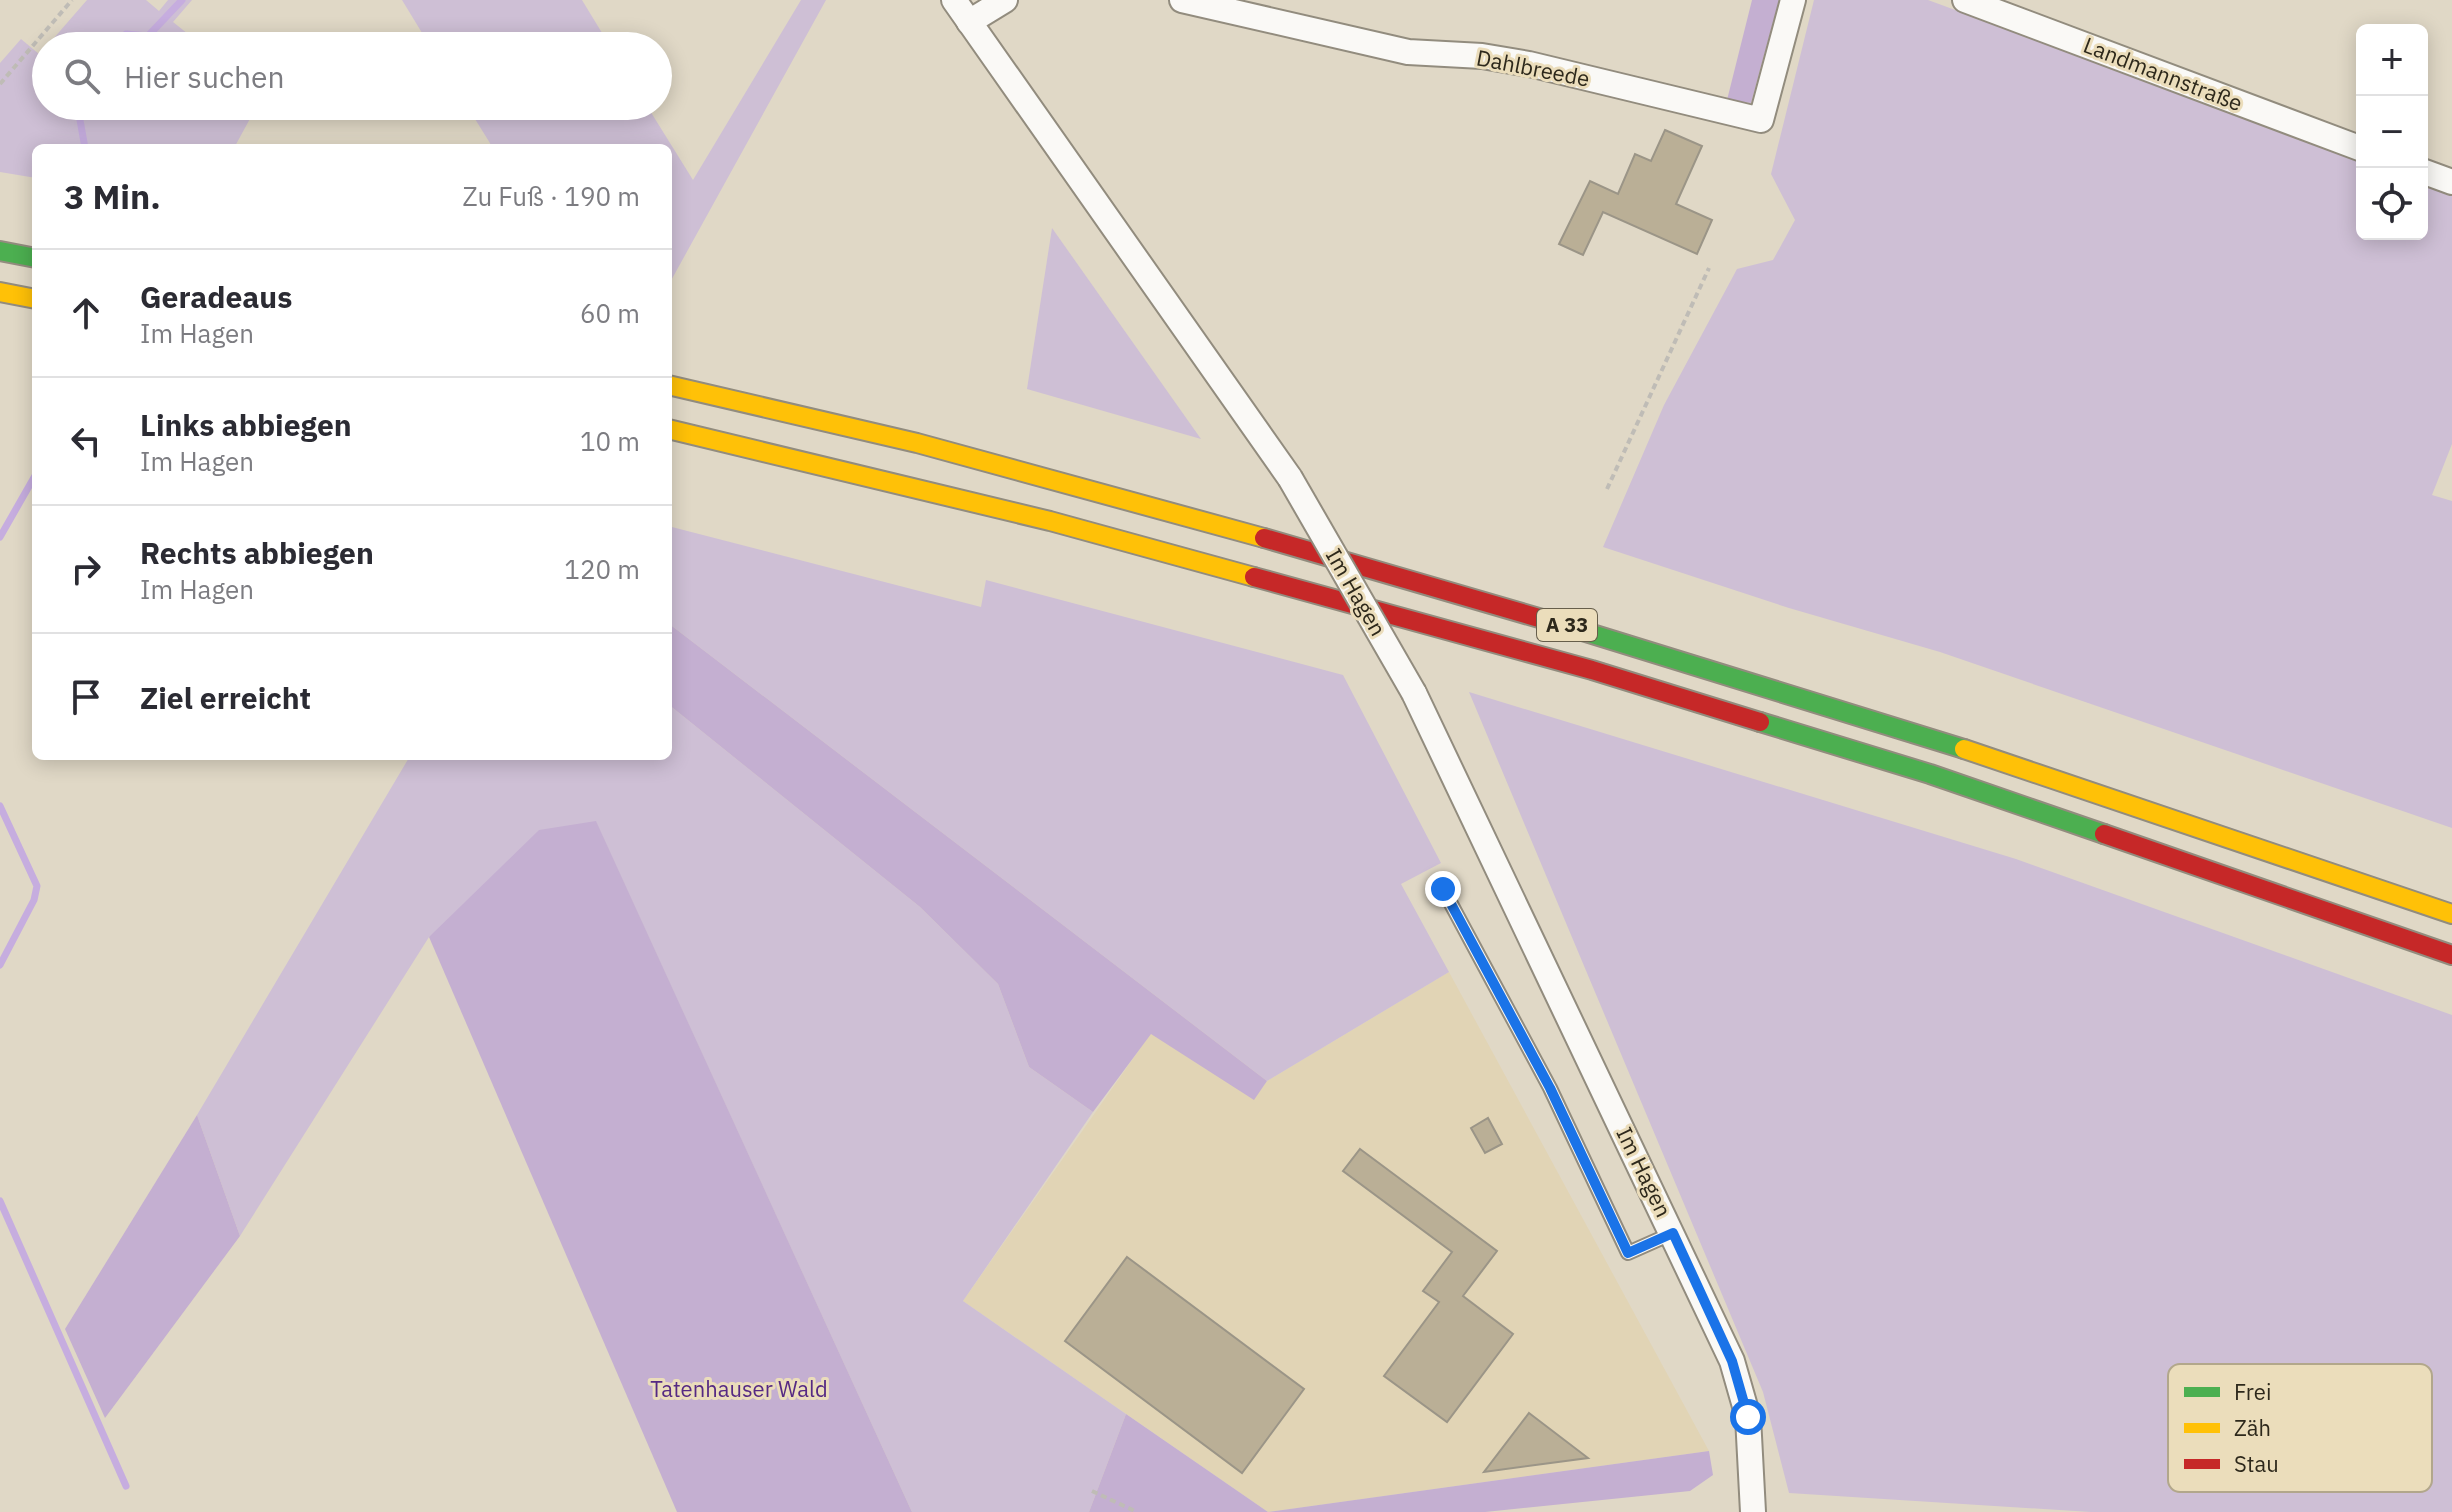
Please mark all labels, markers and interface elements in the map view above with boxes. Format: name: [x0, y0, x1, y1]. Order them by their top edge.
map controls: [2356, 24, 2428, 240]
button: +: [2356, 24, 2428, 96]
street label: Landmannstraße: [2080, 30, 2247, 117]
search box: [32, 32, 672, 120]
street label: Dahlbreede: [1474, 42, 1592, 93]
icon: search: [60, 54, 104, 98]
text: Hier suchen: [124, 57, 285, 96]
button: −: [2356, 96, 2428, 168]
button: locate: [2356, 168, 2428, 240]
text: 3 Min.: [64, 174, 161, 218]
text: Zu Fuß · 190 m: [462, 179, 640, 213]
text: Geradeaus: [140, 277, 292, 316]
icon: ahead: [64, 291, 108, 335]
text: 60 m: [580, 296, 640, 330]
text: Im Hagen: [140, 316, 254, 350]
text: Links abbiegen: [140, 405, 352, 444]
icon: left: [64, 419, 108, 463]
text: 10 m: [580, 424, 640, 458]
text: Im Hagen: [140, 444, 254, 478]
text: Rechts abbiegen: [140, 533, 374, 572]
street label: Im Hagen: [1320, 543, 1393, 641]
icon: right: [64, 547, 108, 591]
text: 120 m: [564, 552, 640, 586]
text: Im Hagen: [140, 572, 254, 606]
road number: A 33: [1537, 609, 1597, 641]
icon: arrive: [64, 675, 108, 719]
text: Ziel erreicht: [140, 678, 311, 717]
route end: [1425, 871, 1461, 907]
street label: Im Hagen: [1610, 1122, 1679, 1222]
legend: [2168, 1364, 2432, 1492]
park label: Tatenhauser Wald: [650, 1374, 828, 1403]
text: Frei: [2234, 1377, 2271, 1406]
route start: [1730, 1399, 1766, 1435]
text: Zäh: [2234, 1413, 2271, 1442]
text: Stau: [2234, 1449, 2279, 1478]

